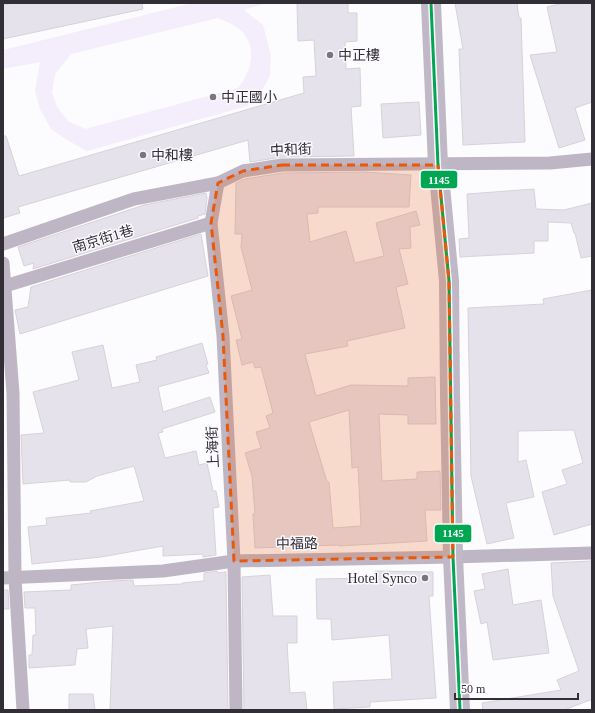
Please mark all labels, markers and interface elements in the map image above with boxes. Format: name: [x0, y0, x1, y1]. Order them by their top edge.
place label: 中正樓: [338, 48, 380, 63]
marker: 中正樓: [325, 50, 335, 60]
place label: 中正國小: [221, 90, 277, 105]
marker: 中正國小: [208, 92, 218, 102]
street label: 中和街: [270, 141, 312, 159]
place label: 中和樓: [151, 148, 193, 163]
marker: 中和樓: [138, 150, 148, 160]
line badge: 1145: [420, 170, 458, 189]
text: 1145: [428, 174, 450, 186]
street label: 南京街1巷: [71, 223, 135, 255]
street label: 上海街: [204, 426, 222, 468]
line badge: 1145: [434, 524, 472, 543]
text: 1145: [442, 527, 464, 539]
street label: 中福路: [276, 536, 318, 552]
place label: Hotel Synco: [347, 571, 417, 586]
marker: Hotel Synco: [420, 573, 430, 583]
scale bar: [455, 675, 578, 701]
text: 50 m: [461, 682, 486, 696]

